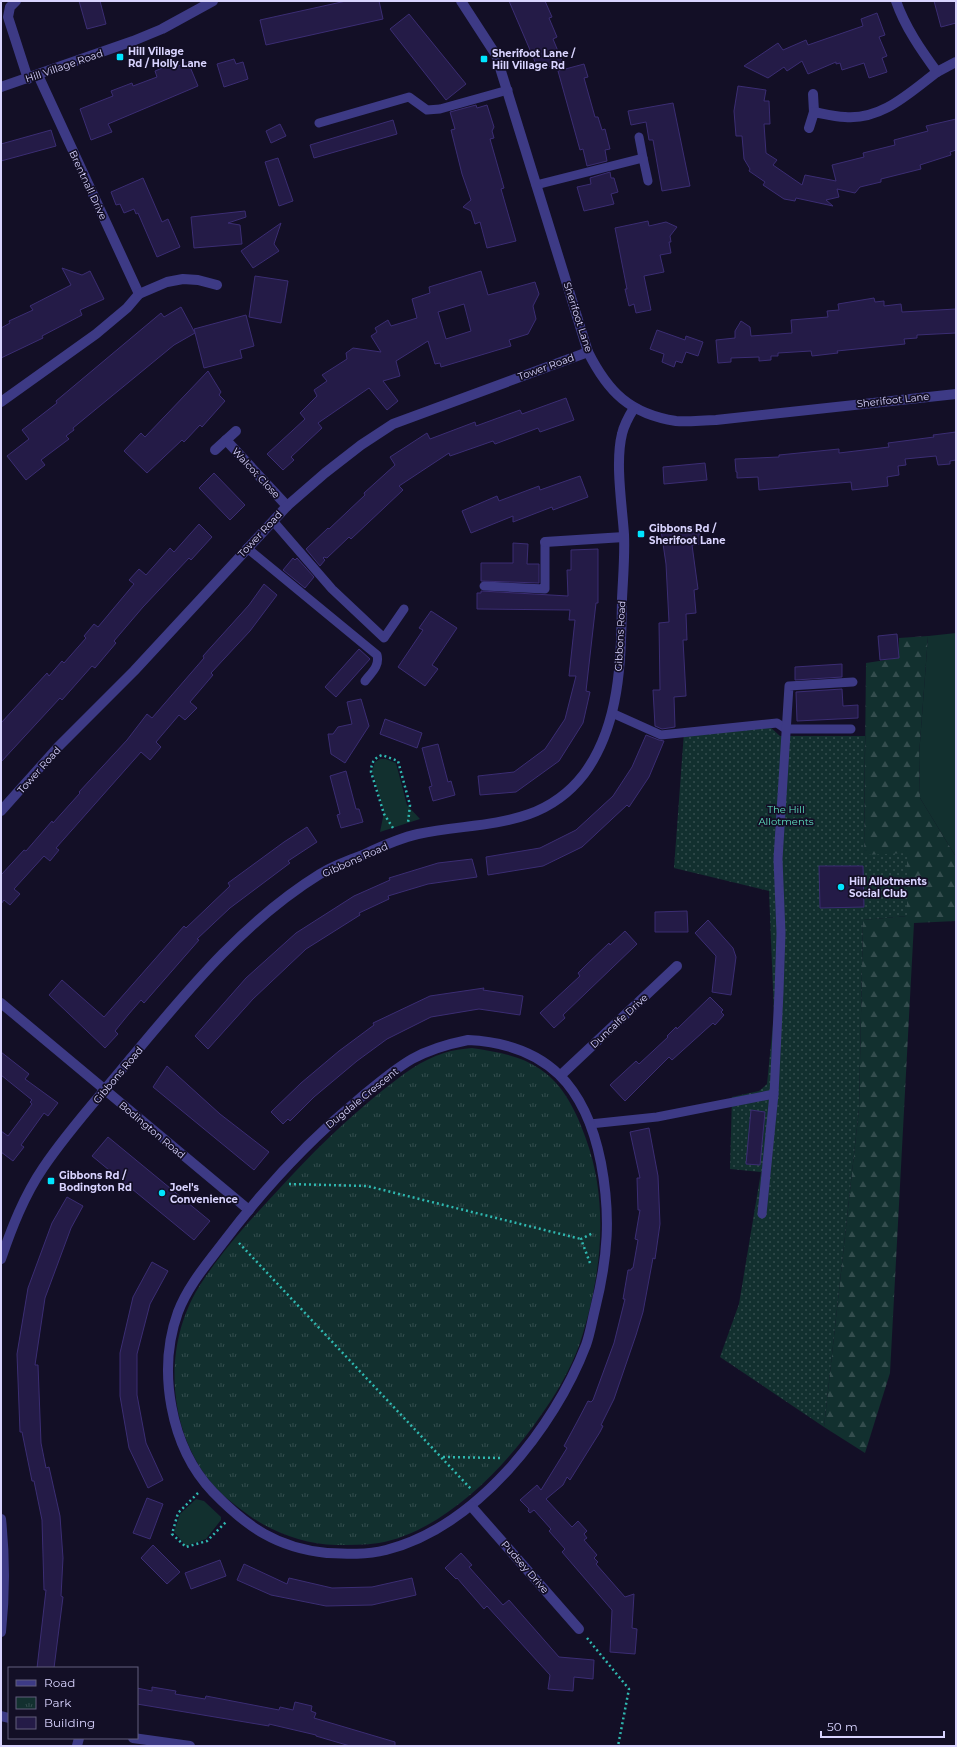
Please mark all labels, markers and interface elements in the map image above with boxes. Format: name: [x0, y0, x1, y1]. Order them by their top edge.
place label: Hill Village Rd / Holly Lane: [128, 45, 207, 70]
street label: Hill Village Road: [23, 47, 105, 85]
place label: Sherifoot Lane / Hill Village Rd: [492, 47, 576, 72]
marker: Hill Village Rd / Holly Lane: [115, 52, 125, 62]
marker: Sherifoot Lane / Hill Village Rd: [479, 54, 489, 64]
street label: Brentnall Drive: [66, 148, 110, 222]
street label: Sherifoot Lane: [561, 280, 595, 354]
street label: Tower Road: [516, 351, 576, 383]
street label: Sherifoot Lane: [856, 390, 930, 410]
street label: Walcot Close: [229, 445, 283, 501]
street label: Tower Road: [235, 508, 285, 560]
place label: Gibbons Rd / Sherifoot Lane: [649, 522, 726, 547]
marker: Gibbons Rd / Sherifoot Lane: [636, 529, 646, 539]
street label: Gibbons Road: [612, 600, 628, 672]
street label: Tower Road: [15, 744, 63, 796]
park label: The Hill Allotments: [758, 803, 814, 828]
street label: Gibbons Road: [320, 840, 390, 880]
place label: Hill Allotments Social Club: [849, 875, 928, 900]
marker: Hill Allotments Social Club: [836, 882, 846, 892]
street label: Duncalfe Drive: [587, 991, 651, 1051]
street label: Gibbons Road: [90, 1044, 146, 1106]
street label: Dugdale Crescent: [323, 1065, 401, 1131]
street label: Bodington Road: [116, 1098, 188, 1162]
place label: Gibbons Rd / Bodington Rd: [59, 1169, 132, 1194]
marker: Gibbons Rd / Bodington Rd: [46, 1176, 56, 1186]
place label: Joel's Convenience: [169, 1181, 238, 1206]
marker: Joel's Convenience: [157, 1188, 167, 1198]
street label: Pudsey Drive: [499, 1538, 551, 1596]
legend: [8, 1667, 138, 1739]
text: Road: [44, 1675, 75, 1690]
text: Park: [44, 1695, 72, 1710]
scale bar: [821, 1713, 944, 1739]
text: Building: [44, 1715, 95, 1730]
text: 50 m: [827, 1719, 858, 1734]

